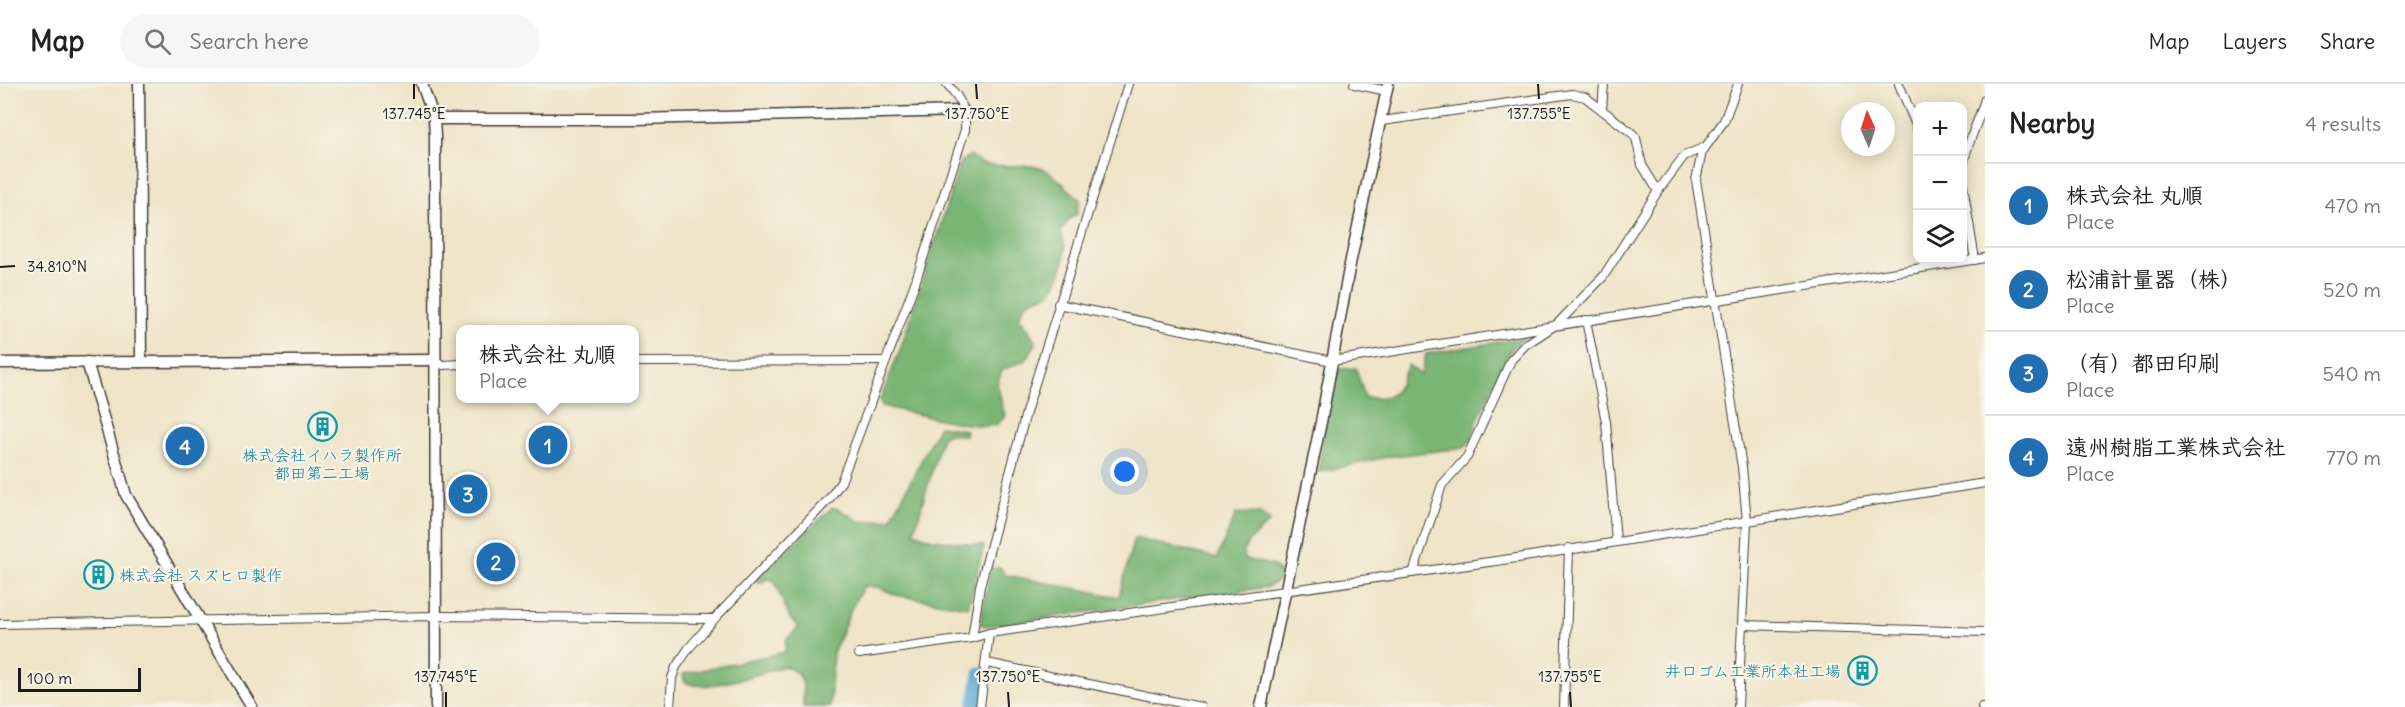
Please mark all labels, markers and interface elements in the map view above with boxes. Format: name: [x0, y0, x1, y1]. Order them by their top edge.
search box: [120, 14, 540, 68]
text: Map: [30, 23, 84, 59]
icon: search: [141, 25, 174, 58]
text: Search here: [189, 27, 309, 55]
text: Map: [2149, 28, 2189, 55]
text: Layers: [2222, 28, 2287, 55]
text: Share: [2320, 28, 2375, 55]
north arrow: [1841, 102, 1895, 156]
map controls: [1913, 102, 1967, 264]
button: +: [1913, 102, 1967, 156]
text: 137.745°E: [382, 104, 446, 123]
text: 137.750°E: [945, 104, 1009, 123]
text: 137.755°E: [1507, 104, 1571, 123]
text: Nearby: [2009, 107, 2095, 140]
text: 4 results: [2305, 111, 2381, 136]
button: −: [1913, 156, 1967, 210]
text: 株式会社 丸順: [2066, 181, 2203, 209]
text: 1: [2025, 193, 2032, 218]
text: 470 m: [2324, 193, 2381, 218]
text: Place: [2066, 209, 2114, 234]
button: layers: [1913, 210, 1967, 264]
text: 34.810°N: [27, 257, 87, 276]
text: 松浦計量器（株）: [2066, 265, 2242, 293]
text: 2: [2023, 277, 2034, 302]
text: 520 m: [2323, 277, 2381, 302]
text: Place: [2066, 293, 2114, 318]
popup: [456, 325, 639, 403]
text: 株式会社 丸順: [479, 340, 616, 368]
text: （有）都田印刷: [2066, 349, 2220, 377]
text: 3: [2023, 361, 2034, 386]
text: 540 m: [2322, 361, 2381, 386]
text: Place: [479, 368, 527, 393]
text: Place: [2066, 377, 2114, 402]
building icon: 株式会社イハラ製作所 都田第二工場: [306, 411, 338, 443]
pin: 1: [528, 422, 568, 468]
pin: 4: [166, 424, 204, 469]
text: 遠州樹脂工業株式会社: [2066, 433, 2286, 461]
place label: 株式会社イハラ製作所 都田第二工場: [242, 445, 402, 483]
text: 4: [2023, 445, 2034, 470]
text: 770 m: [2326, 445, 2381, 470]
your location: [1110, 457, 1139, 486]
text: Place: [2066, 461, 2114, 486]
pin: 3: [448, 472, 488, 516]
pin: 2: [476, 540, 516, 584]
building icon: 株式会社 スズヒロ製作: [82, 559, 114, 591]
place label: 株式会社 スズヒロ製作: [119, 565, 283, 585]
building icon: 井口ゴム工業所本社工場: [1846, 655, 1878, 687]
place label: 井口ゴム工業所本社工場: [1665, 661, 1841, 681]
scale bar: [18, 665, 141, 692]
text: 137.745°E: [414, 667, 478, 686]
text: 137.750°E: [976, 667, 1040, 686]
text: 137.755°E: [1538, 667, 1602, 686]
text: 100 m: [27, 668, 72, 688]

